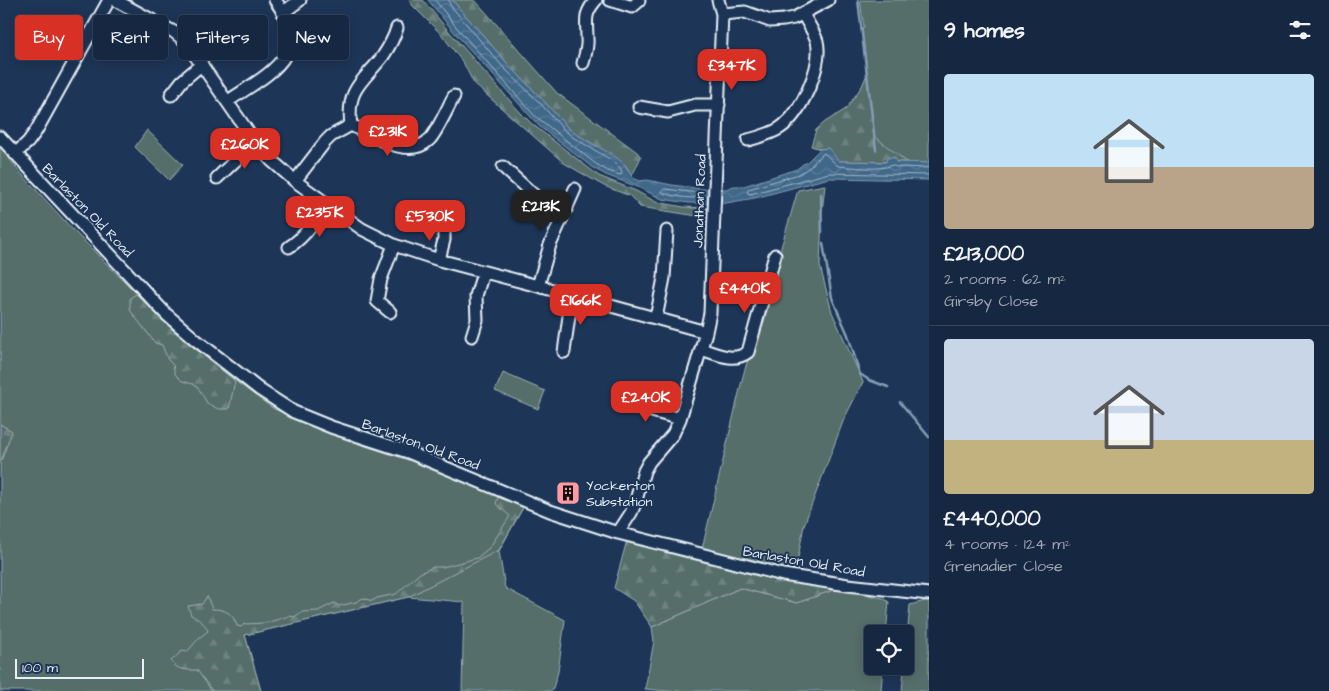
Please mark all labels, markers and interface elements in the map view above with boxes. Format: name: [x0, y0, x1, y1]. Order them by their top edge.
chip: Buy: [15, 15, 83, 60]
chip: Rent: [93, 15, 168, 60]
chip: Filters: [178, 15, 268, 60]
chip: New: [278, 15, 349, 60]
text: 9 homes: [944, 16, 1025, 45]
icon: filters: [1286, 16, 1314, 44]
pin: £347K: [697, 48, 767, 91]
text: £347K: [708, 54, 756, 76]
icon: home: [1084, 106, 1174, 196]
pin: £231K: [353, 114, 423, 157]
text: £231K: [369, 120, 407, 142]
pin: £260K: [210, 128, 280, 170]
text: £260K: [221, 133, 269, 155]
street label: Jonathan Road: [688, 154, 712, 248]
street label: Barlaston Old Road: [37, 159, 137, 262]
pin: £213K: [506, 190, 576, 232]
text: £213K: [522, 195, 560, 217]
pin: £235K: [285, 196, 355, 238]
pin: £530K: [395, 200, 465, 242]
text: £235K: [297, 201, 343, 223]
text: £530K: [406, 205, 454, 227]
text: £213,000: [944, 239, 1024, 268]
text: 2 rooms · 62 m²: [944, 268, 1066, 290]
pin: £440K: [710, 272, 780, 314]
text: £440K: [720, 277, 770, 299]
pin: £166K: [546, 284, 616, 326]
text: £166K: [561, 289, 601, 311]
text: Girsby Close: [944, 290, 1038, 312]
icon: home: [1084, 372, 1174, 462]
pin: £240K: [611, 380, 681, 423]
text: £240K: [622, 386, 670, 408]
street label: Barlaston Old Road: [359, 414, 482, 476]
place label: Yockerton Substation: [586, 476, 655, 512]
building icon: Yockerton Substation: [555, 480, 581, 506]
text: £440,000: [944, 504, 1041, 533]
text: 4 rooms · 124 m²: [944, 533, 1071, 555]
street label: Barlaston Old Road: [741, 541, 867, 583]
text: Grenadier Close: [944, 555, 1063, 577]
map controls: [864, 625, 914, 675]
button: locate: [864, 625, 914, 675]
scale bar: [15, 656, 144, 679]
text: 100 m: [22, 658, 58, 678]

